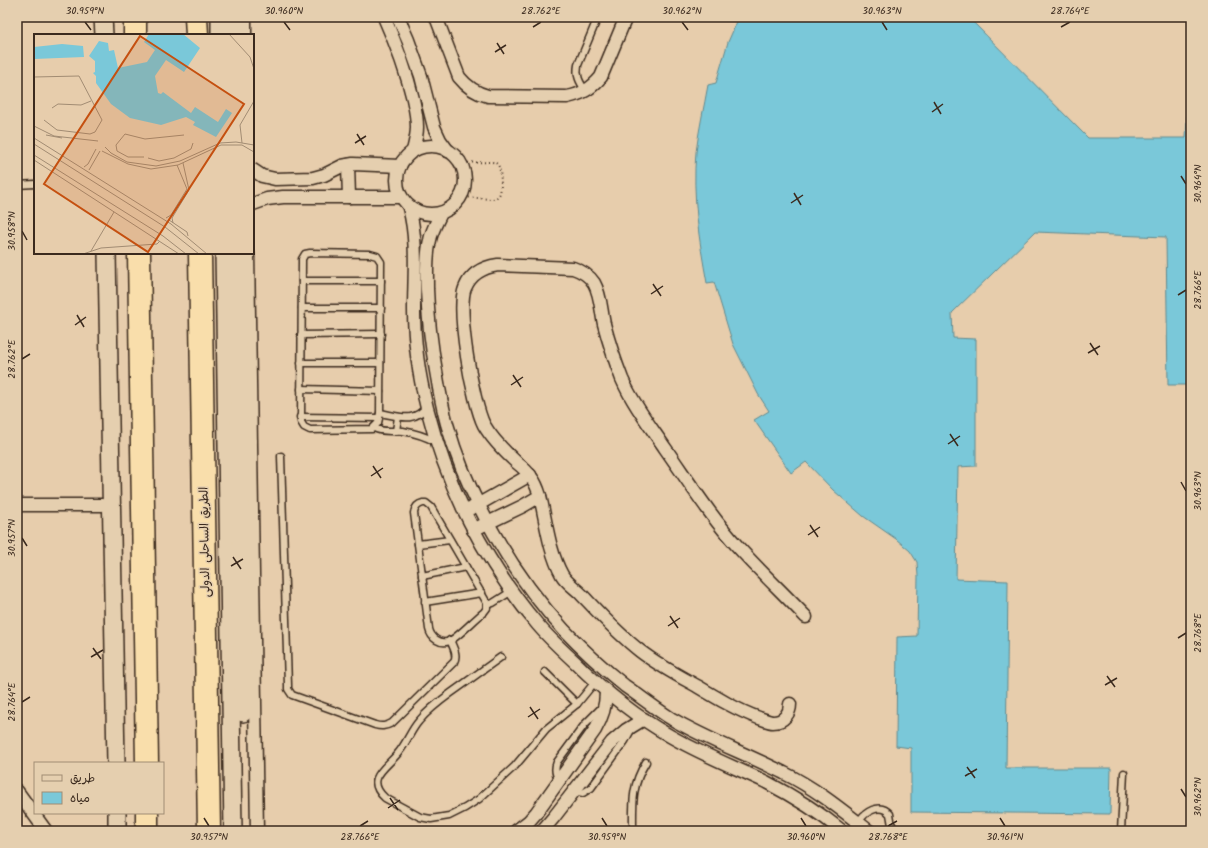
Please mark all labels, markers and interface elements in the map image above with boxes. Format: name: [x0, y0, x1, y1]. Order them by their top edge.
text: 30.959°N: [66, 3, 104, 19]
text: 30.960°N: [265, 3, 304, 19]
text: 28.762°E: [521, 3, 562, 19]
text: 30.962°N: [662, 3, 702, 19]
text: 30.963°N: [862, 3, 902, 19]
text: 28.764°E: [1050, 3, 1091, 19]
inset map: [34, 34, 254, 254]
text: 30.964°N: [1190, 164, 1206, 204]
text: 30.958°N: [4, 211, 20, 251]
text: 28.766°E: [1190, 269, 1206, 310]
text: 28.762°E: [4, 338, 20, 379]
text: 30.963°N: [1190, 471, 1206, 511]
street label: الطريق الساحلى الدولى: [195, 487, 215, 597]
text: 30.957°N: [4, 519, 20, 557]
text: 28.768°E: [1190, 612, 1206, 653]
text: 28.764°E: [4, 681, 20, 722]
legend: [34, 762, 164, 814]
text: طريق: [70, 769, 95, 788]
text: 30.962°N: [1190, 777, 1206, 817]
text: مياه: [70, 789, 90, 808]
text: 30.957°N: [190, 829, 228, 845]
text: 28.766°E: [340, 829, 381, 845]
text: 30.959°N: [588, 829, 626, 845]
text: 30.960°N: [787, 829, 826, 845]
text: 28.768°E: [868, 829, 909, 845]
text: 30.961°N: [987, 829, 1024, 845]

